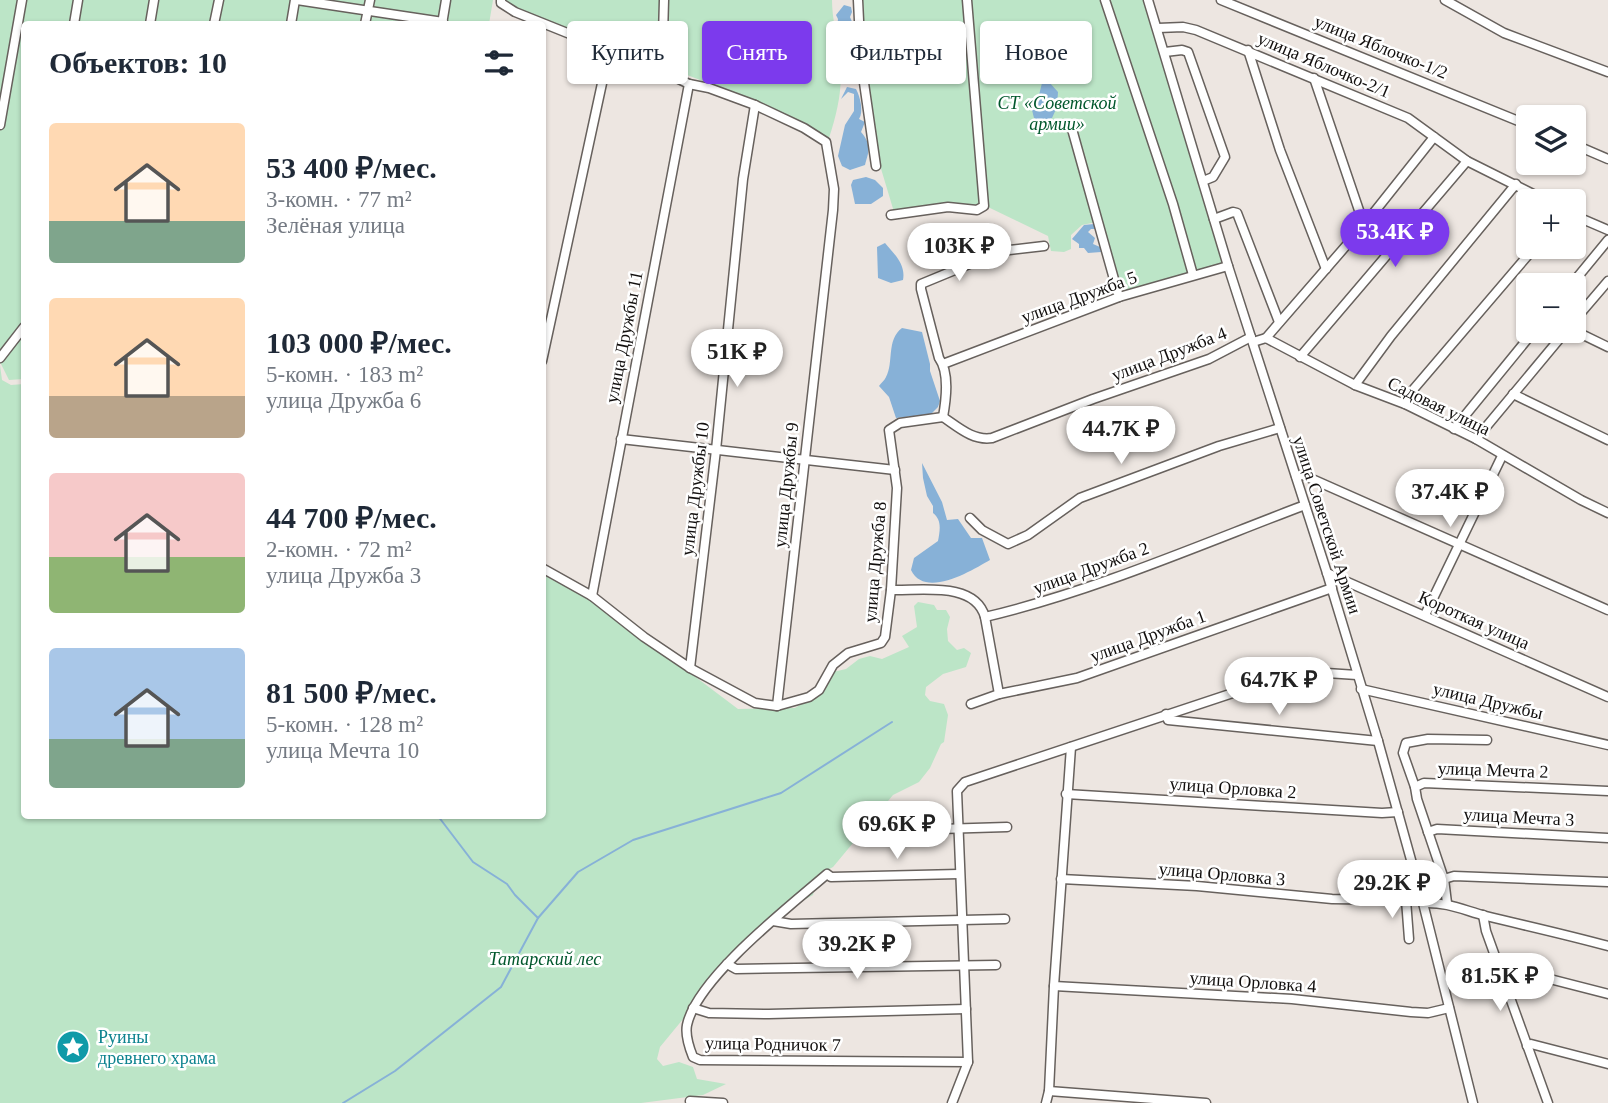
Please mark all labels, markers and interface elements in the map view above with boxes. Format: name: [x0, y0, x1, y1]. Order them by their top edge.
street label: улица Яблочко-1/2: [1311, 11, 1451, 83]
chip: Купить: [567, 21, 688, 84]
chip: Снять: [702, 21, 812, 84]
chip: Фильтры: [826, 21, 966, 84]
chip: Новое: [980, 21, 1092, 84]
street label: улица Яблочко-2/1: [1255, 28, 1393, 102]
icon: filters: [480, 44, 518, 82]
text: Объектов: 10: [49, 46, 227, 79]
park label: СТ «Советской армии»: [998, 93, 1116, 134]
map controls: [1516, 105, 1586, 343]
button: layers: [1516, 105, 1586, 175]
icon: home: [105, 151, 189, 235]
text: 53 400 ₽/мес.: [266, 151, 437, 184]
text: 3-комн. · 77 m²: [266, 187, 412, 212]
button: +: [1516, 189, 1586, 259]
pin: 53.4K ₽: [1330, 210, 1460, 269]
text: Зелёная улица: [266, 213, 405, 238]
text: 53.4K ₽: [1356, 219, 1434, 244]
pin: 103K ₽: [902, 224, 1016, 283]
text: 103K ₽: [923, 233, 995, 258]
street label: улица Дружба 5: [1018, 267, 1140, 327]
street label: улица Дружбы 11: [601, 269, 647, 405]
button: −: [1516, 273, 1586, 343]
street label: улица Дружба 4: [1109, 323, 1229, 385]
icon: home: [105, 326, 189, 410]
text: 103 000 ₽/мес.: [266, 326, 452, 359]
pin: 51K ₽: [688, 330, 786, 389]
text: 51K ₽: [707, 339, 767, 364]
text: 5-комн. · 183 m²: [266, 362, 423, 387]
street label: Садовая улица: [1384, 373, 1494, 439]
text: улица Дружба 6: [266, 388, 421, 413]
pin: 44.7K ₽: [1056, 406, 1186, 466]
text: 44.7K ₽: [1082, 416, 1160, 441]
street label: улица Дружбы 10: [677, 421, 713, 557]
street label: улица Дружбы 9: [769, 421, 803, 549]
street label: улица Советской Армии: [1289, 434, 1365, 617]
pin: 37.4K ₽: [1385, 470, 1515, 529]
text: 37.4K ₽: [1411, 479, 1489, 504]
icon: home: [105, 501, 189, 585]
text: 44 700 ₽/мес.: [266, 501, 437, 534]
street label: улица Дружба 8: [860, 501, 890, 623]
text: 2-комн. · 72 m²: [266, 537, 412, 562]
street label: улица Дружба 2: [1030, 538, 1152, 598]
text: улица Дружба 3: [266, 563, 421, 588]
street label: Короткая улица: [1415, 587, 1533, 653]
street label: улица Дружба 1: [1087, 606, 1209, 666]
pin: 64.7K ₽: [1214, 658, 1344, 717]
text: 64.7K ₽: [1240, 667, 1318, 692]
icon: home: [105, 676, 189, 760]
text: 81 500 ₽/мес.: [266, 676, 437, 709]
street label: улица Дружбы: [1431, 679, 1545, 723]
text: 5-комн. · 128 m²: [266, 712, 423, 737]
text: улица Мечта 10: [266, 738, 419, 763]
street label: улица Мечта 2: [1437, 758, 1549, 782]
street label: улица Орловка 2: [1169, 774, 1297, 802]
pin: 69.6K ₽: [832, 802, 962, 861]
street label: улица Мечта 3: [1463, 804, 1575, 830]
text: 69.6K ₽: [858, 811, 936, 836]
street label: улица Орловка 3: [1158, 858, 1286, 890]
pin: 29.2K ₽: [1327, 860, 1457, 920]
text: 29.2K ₽: [1353, 870, 1431, 895]
pin: 39.2K ₽: [792, 922, 922, 981]
text: 39.2K ₽: [818, 931, 896, 956]
park label: Татарский лес: [489, 949, 601, 969]
pin: 81.5K ₽: [1435, 954, 1565, 1013]
text: 81.5K ₽: [1461, 963, 1539, 988]
street label: улица Орловка 4: [1189, 968, 1317, 996]
place label: Руины древнего храма: [98, 1027, 216, 1068]
place icon: Руины древнего храма: [54, 1028, 92, 1066]
street label: улица Родничок 7: [705, 1033, 841, 1055]

